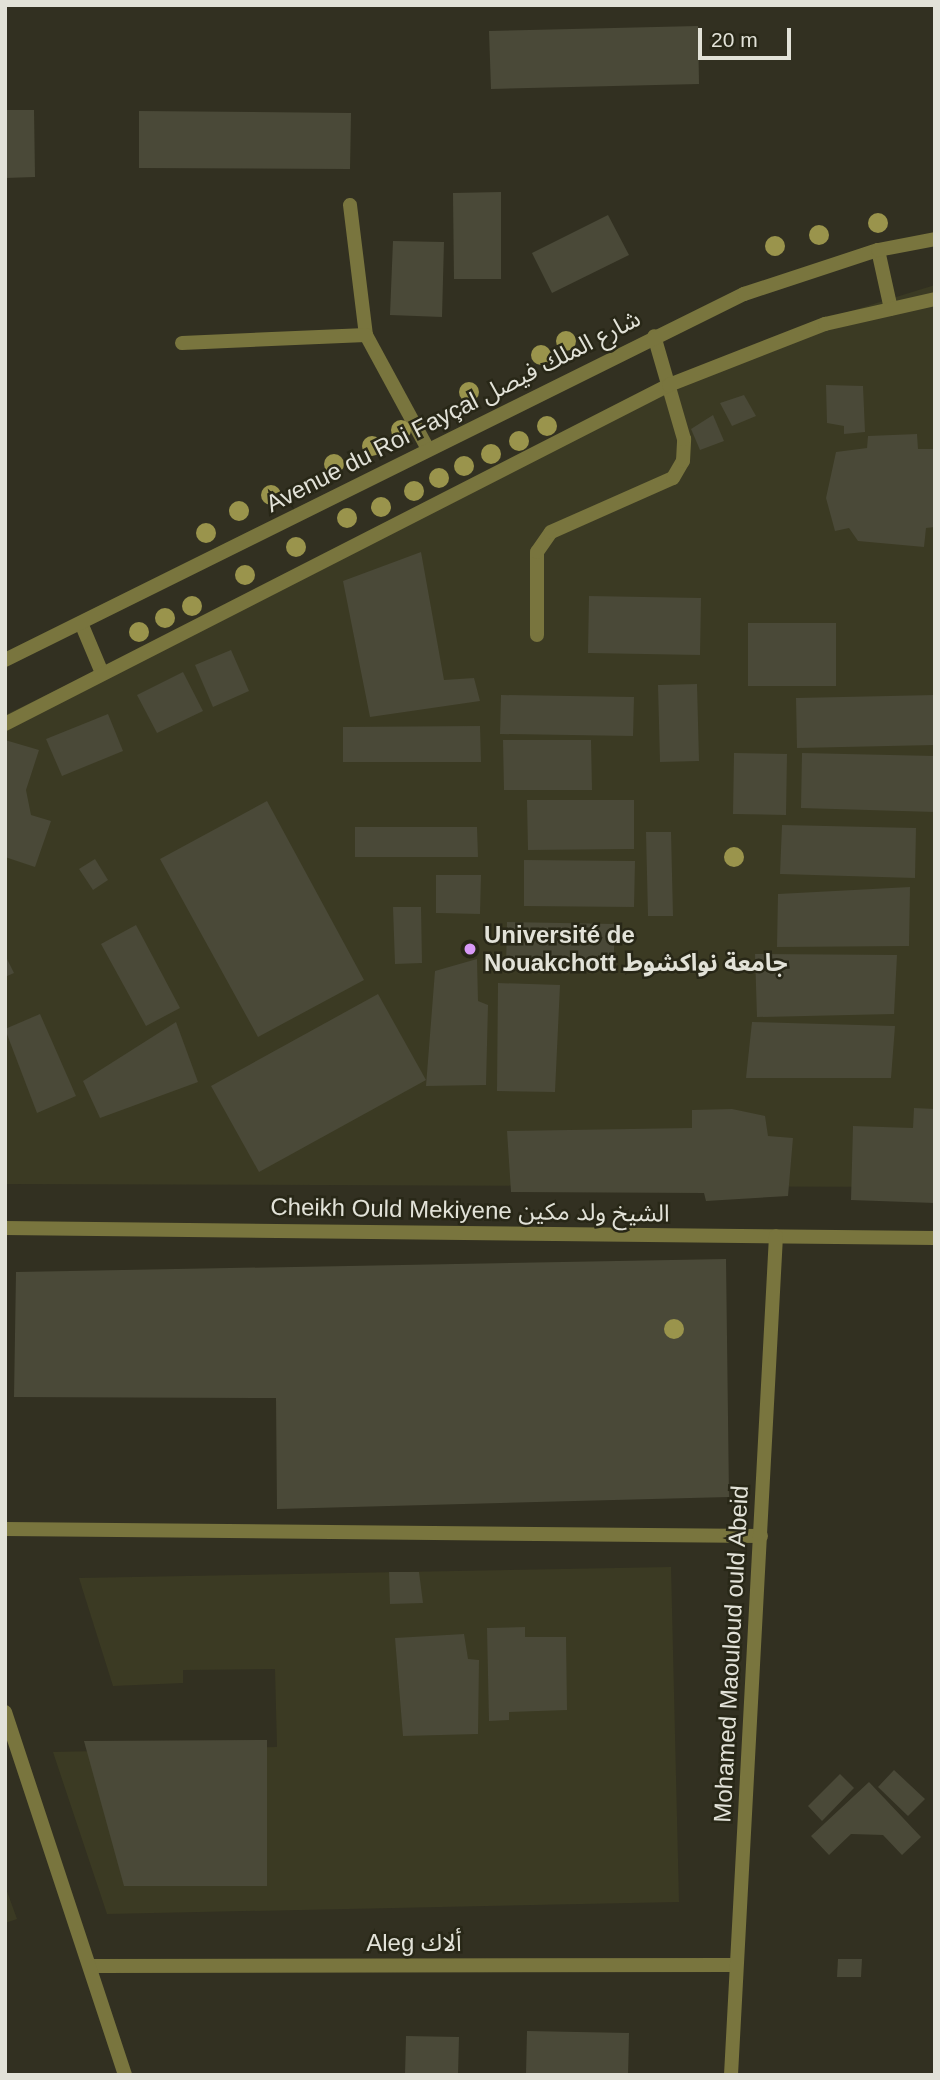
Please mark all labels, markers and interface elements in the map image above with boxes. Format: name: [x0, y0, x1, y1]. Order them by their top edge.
scale bar: [702, 14, 795, 58]
text: 20 m: [711, 28, 758, 51]
street label: Avenue du Roi Fayçal شارع الملك فيصل: [261, 304, 645, 518]
place label: Université de Nouakchott جامعة نواكشوط: [484, 921, 788, 977]
marker: Université de Nouakchott جامعة نواكشوط: [462, 941, 478, 957]
street label: Cheikh Ould Mekiyene الشيخ ولد مكين: [270, 1192, 670, 1228]
street label: Mohamed Maouloud ould Abeid: [708, 1484, 754, 1824]
street label: Aleg ألاك: [366, 1929, 462, 1957]

